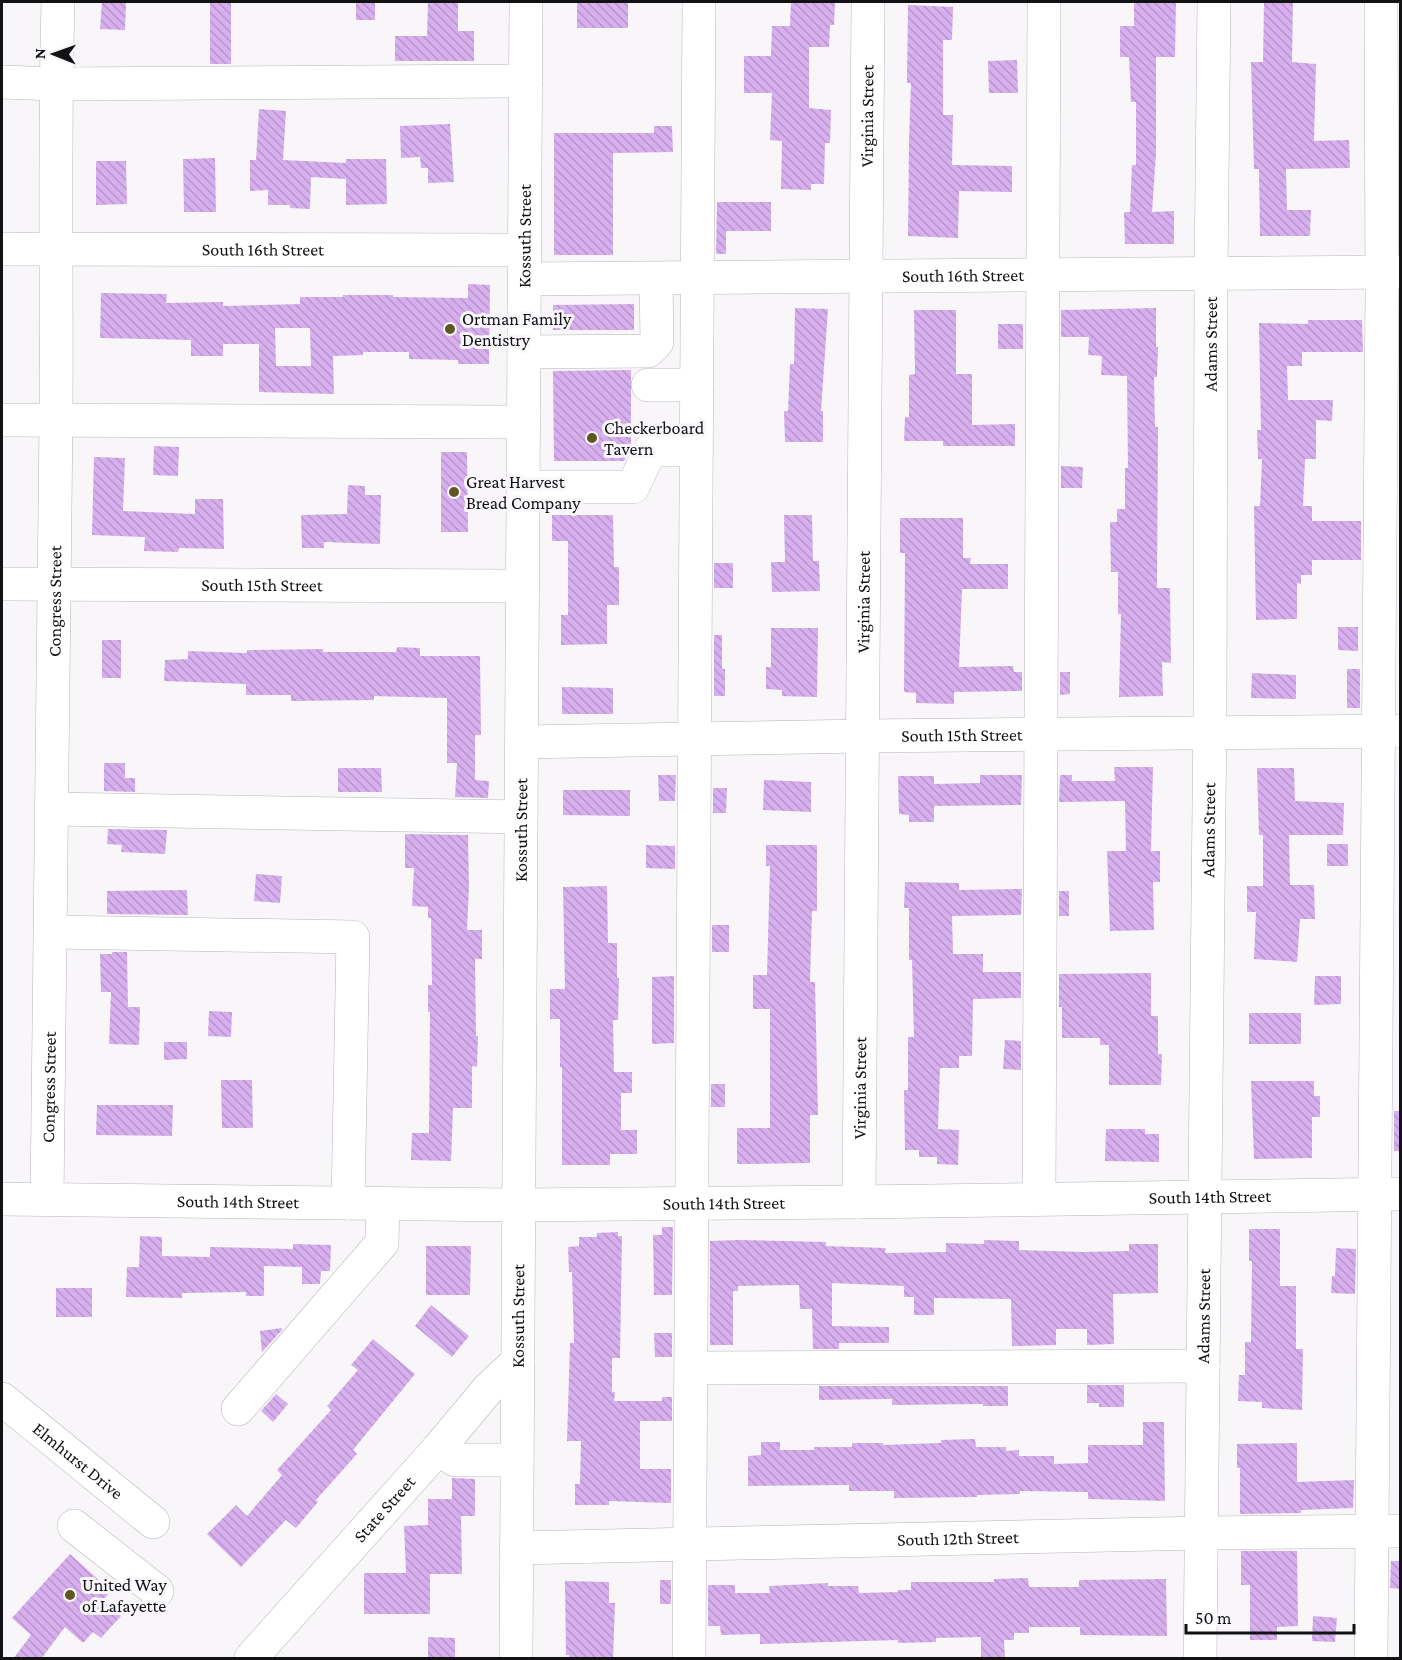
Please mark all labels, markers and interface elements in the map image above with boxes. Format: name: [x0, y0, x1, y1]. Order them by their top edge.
north arrow: [24, 24, 84, 84]
text: N: [31, 48, 48, 59]
street label: Virginia Street: [857, 64, 878, 167]
street label: Kossuth Street: [514, 183, 535, 288]
street label: South 16th Street: [202, 239, 325, 260]
street label: South 16th Street: [902, 265, 1025, 286]
street label: Adams Street: [1201, 295, 1221, 392]
place label: Ortman Family Dentistry: [462, 309, 572, 350]
marker: Ortman Family Dentistry: [443, 322, 457, 336]
place label: Checkerboard Tavern: [604, 418, 705, 459]
marker: Checkerboard Tavern: [585, 431, 599, 445]
place label: Great Harvest Bread Company: [466, 472, 581, 513]
marker: Great Harvest Bread Company: [447, 485, 461, 499]
street label: Congress Street: [45, 544, 65, 657]
street label: Virginia Street: [853, 550, 874, 653]
street label: South 15th Street: [201, 575, 324, 595]
street label: South 15th Street: [901, 725, 1024, 746]
street label: Kossuth Street: [511, 777, 531, 882]
street label: Adams Street: [1198, 781, 1219, 878]
street label: Congress Street: [38, 1030, 60, 1143]
street label: Virginia Street: [849, 1036, 870, 1139]
street label: South 14th Street: [1149, 1186, 1272, 1208]
street label: South 14th Street: [177, 1191, 300, 1212]
street label: South 14th Street: [663, 1193, 786, 1214]
street label: Kossuth Street: [508, 1263, 528, 1368]
street label: Adams Street: [1193, 1267, 1214, 1364]
street label: Elmhurst Drive: [29, 1418, 127, 1503]
street label: State Street: [350, 1471, 420, 1546]
street label: South 12th Street: [897, 1527, 1020, 1550]
place label: United Way of Lafayette: [82, 1575, 168, 1616]
marker: United Way of Lafayette: [63, 1588, 77, 1602]
scale bar: [1186, 1597, 1354, 1635]
text: 50 m: [1195, 1608, 1232, 1628]

